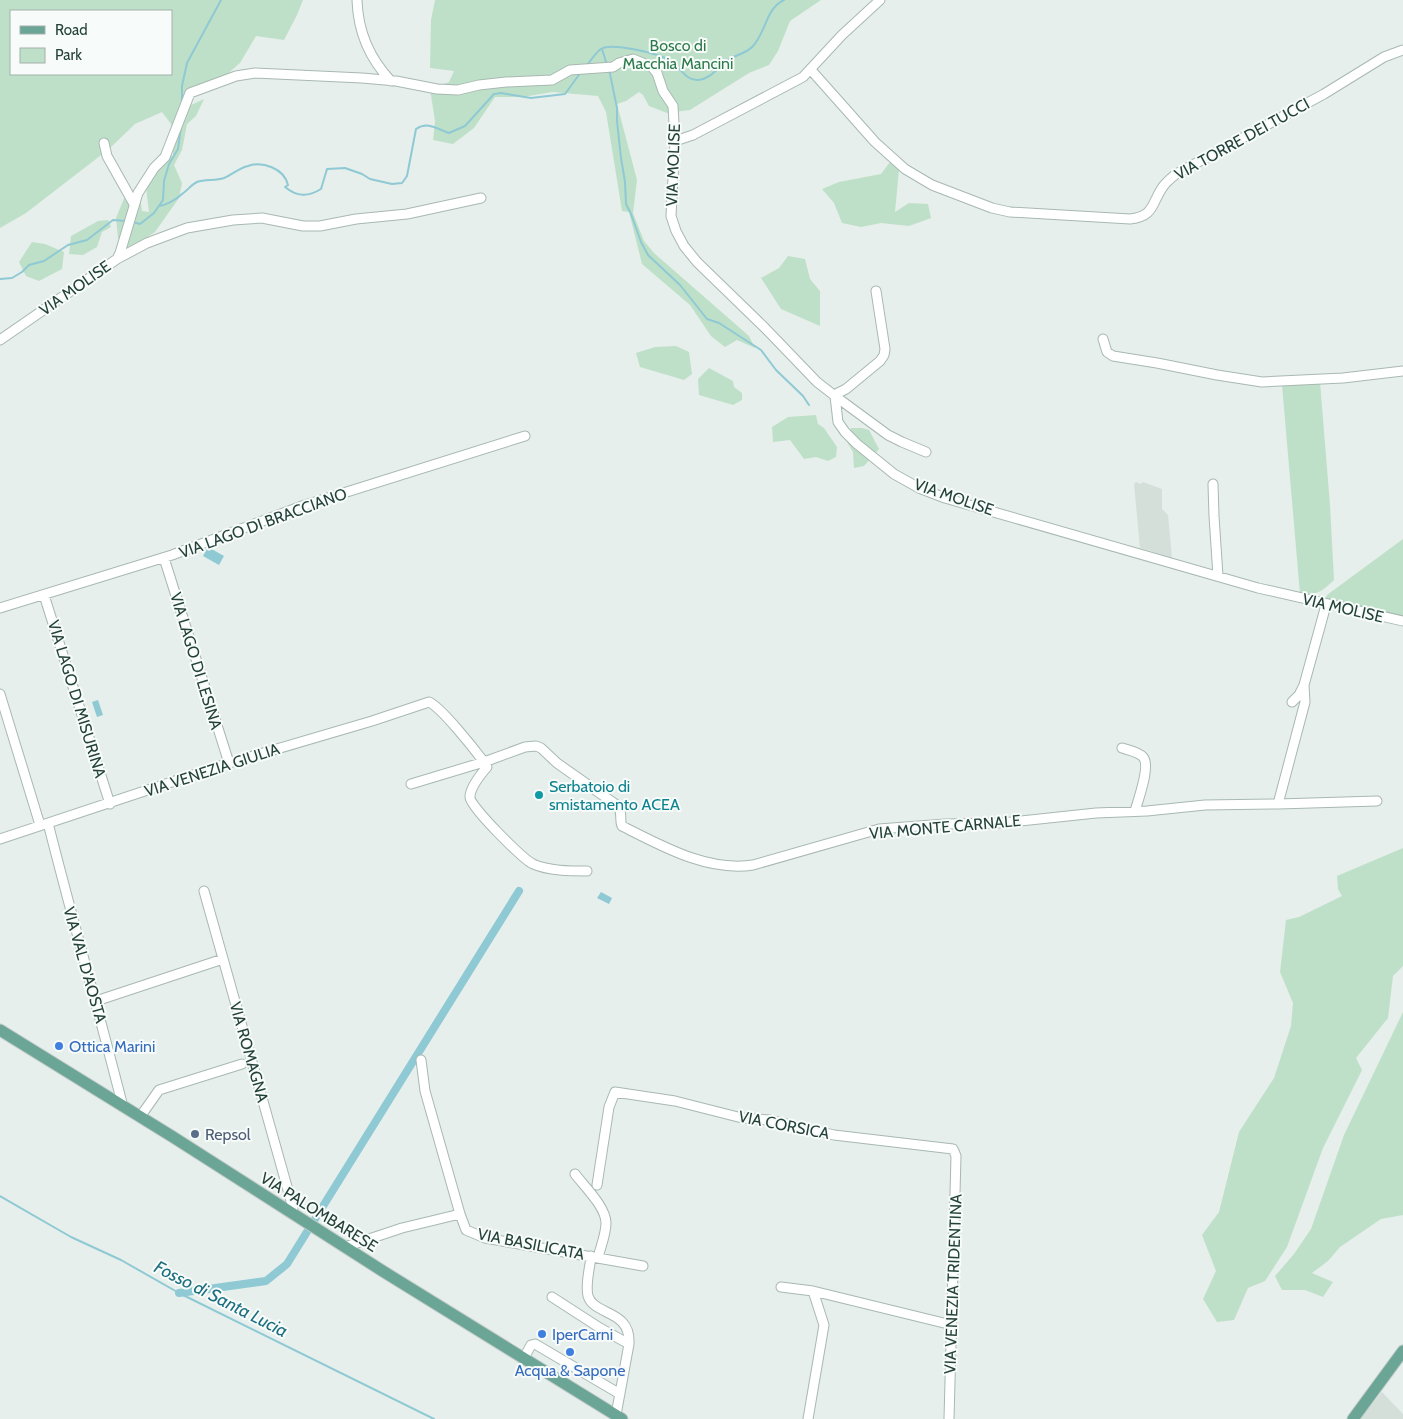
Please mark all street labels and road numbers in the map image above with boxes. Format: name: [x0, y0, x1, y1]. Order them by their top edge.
street label: VIA TORRE DEI TUCCI: [1171, 94, 1313, 184]
street label: VIA MOLISE: [662, 123, 684, 207]
street label: VIA MOLISE: [36, 256, 114, 320]
street label: VIA MOLISE: [912, 475, 996, 520]
street label: VIA LAGO DI BRACCIANO: [177, 484, 349, 562]
street label: VIA MOLISE: [1301, 589, 1386, 627]
street label: VIA LAGO DI LESINA: [166, 590, 226, 732]
street label: VIA LAGO DI MISURINA: [44, 618, 110, 780]
street label: VIA VENEZIA GIULIA: [142, 739, 282, 801]
street label: VIA MONTE CARNALE: [868, 811, 1022, 843]
street label: VIA VAL D'AOSTA: [59, 905, 111, 1026]
street label: VIA ROMAGNA: [226, 1000, 272, 1105]
street label: VIA CORSICA: [737, 1107, 831, 1143]
street label: VIA PALOMBARESE: [257, 1168, 381, 1256]
street label: VIA VENEZIA TRIDENTINA: [940, 1194, 966, 1374]
street label: VIA BASILICATA: [476, 1224, 586, 1264]

